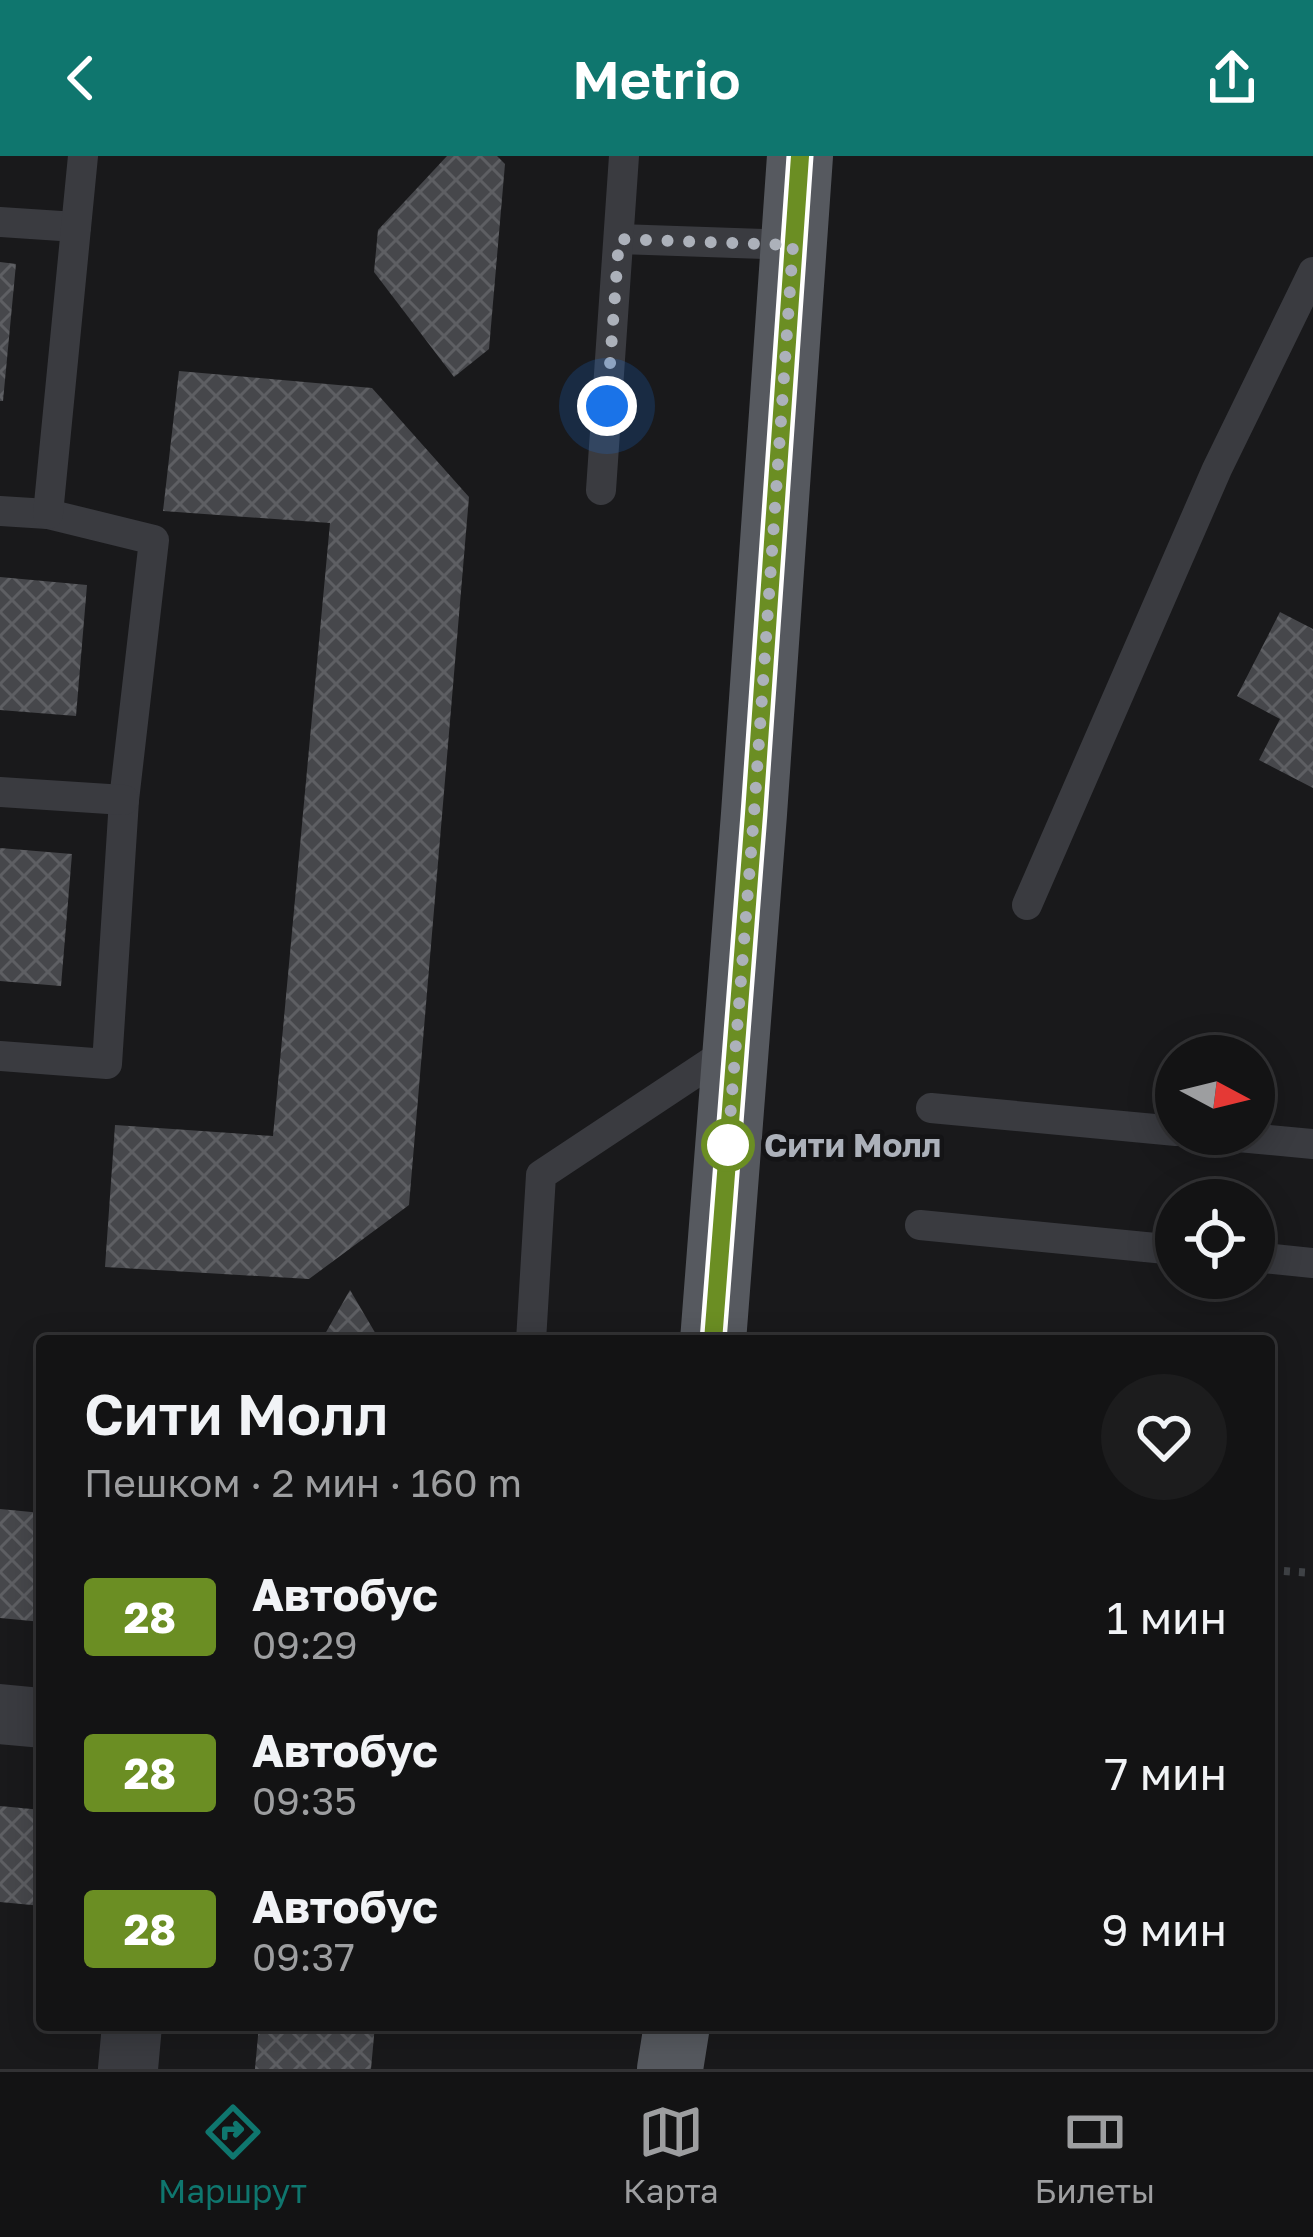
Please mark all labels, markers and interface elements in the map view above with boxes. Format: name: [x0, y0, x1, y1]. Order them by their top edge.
icon: back: [48, 45, 114, 111]
icon: share: [1199, 45, 1265, 111]
text: Metrio: [572, 46, 741, 111]
your location: [577, 376, 637, 436]
north arrow: [1155, 1035, 1275, 1155]
map controls: [1155, 1035, 1275, 1299]
marker: Сити Молл: [703, 1120, 753, 1170]
place label: Сити Молл: [764, 1125, 941, 1164]
button: locate: [1155, 1179, 1275, 1299]
button: heart: [1101, 1374, 1227, 1500]
text: Сити Молл: [84, 1379, 388, 1448]
text: Пешком · 2 мин · 160 m: [84, 1459, 522, 1506]
text: Автобус: [252, 1567, 438, 1621]
text: 1 мин: [1107, 1590, 1227, 1644]
text: 28: [124, 1592, 176, 1642]
text: 09:29: [252, 1621, 358, 1668]
text: Автобус: [252, 1723, 438, 1777]
text: 7 мин: [1105, 1746, 1227, 1800]
text: 28: [124, 1748, 176, 1798]
text: 09:35: [252, 1777, 357, 1824]
text: Автобус: [252, 1879, 438, 1933]
text: 9 мин: [1101, 1902, 1227, 1956]
text: 28: [124, 1904, 176, 1954]
text: 09:37: [252, 1933, 355, 1980]
tab: Маршрут: [158, 2099, 307, 2210]
tab: Карта: [623, 2099, 719, 2210]
tab: Билеты: [1035, 2099, 1155, 2210]

